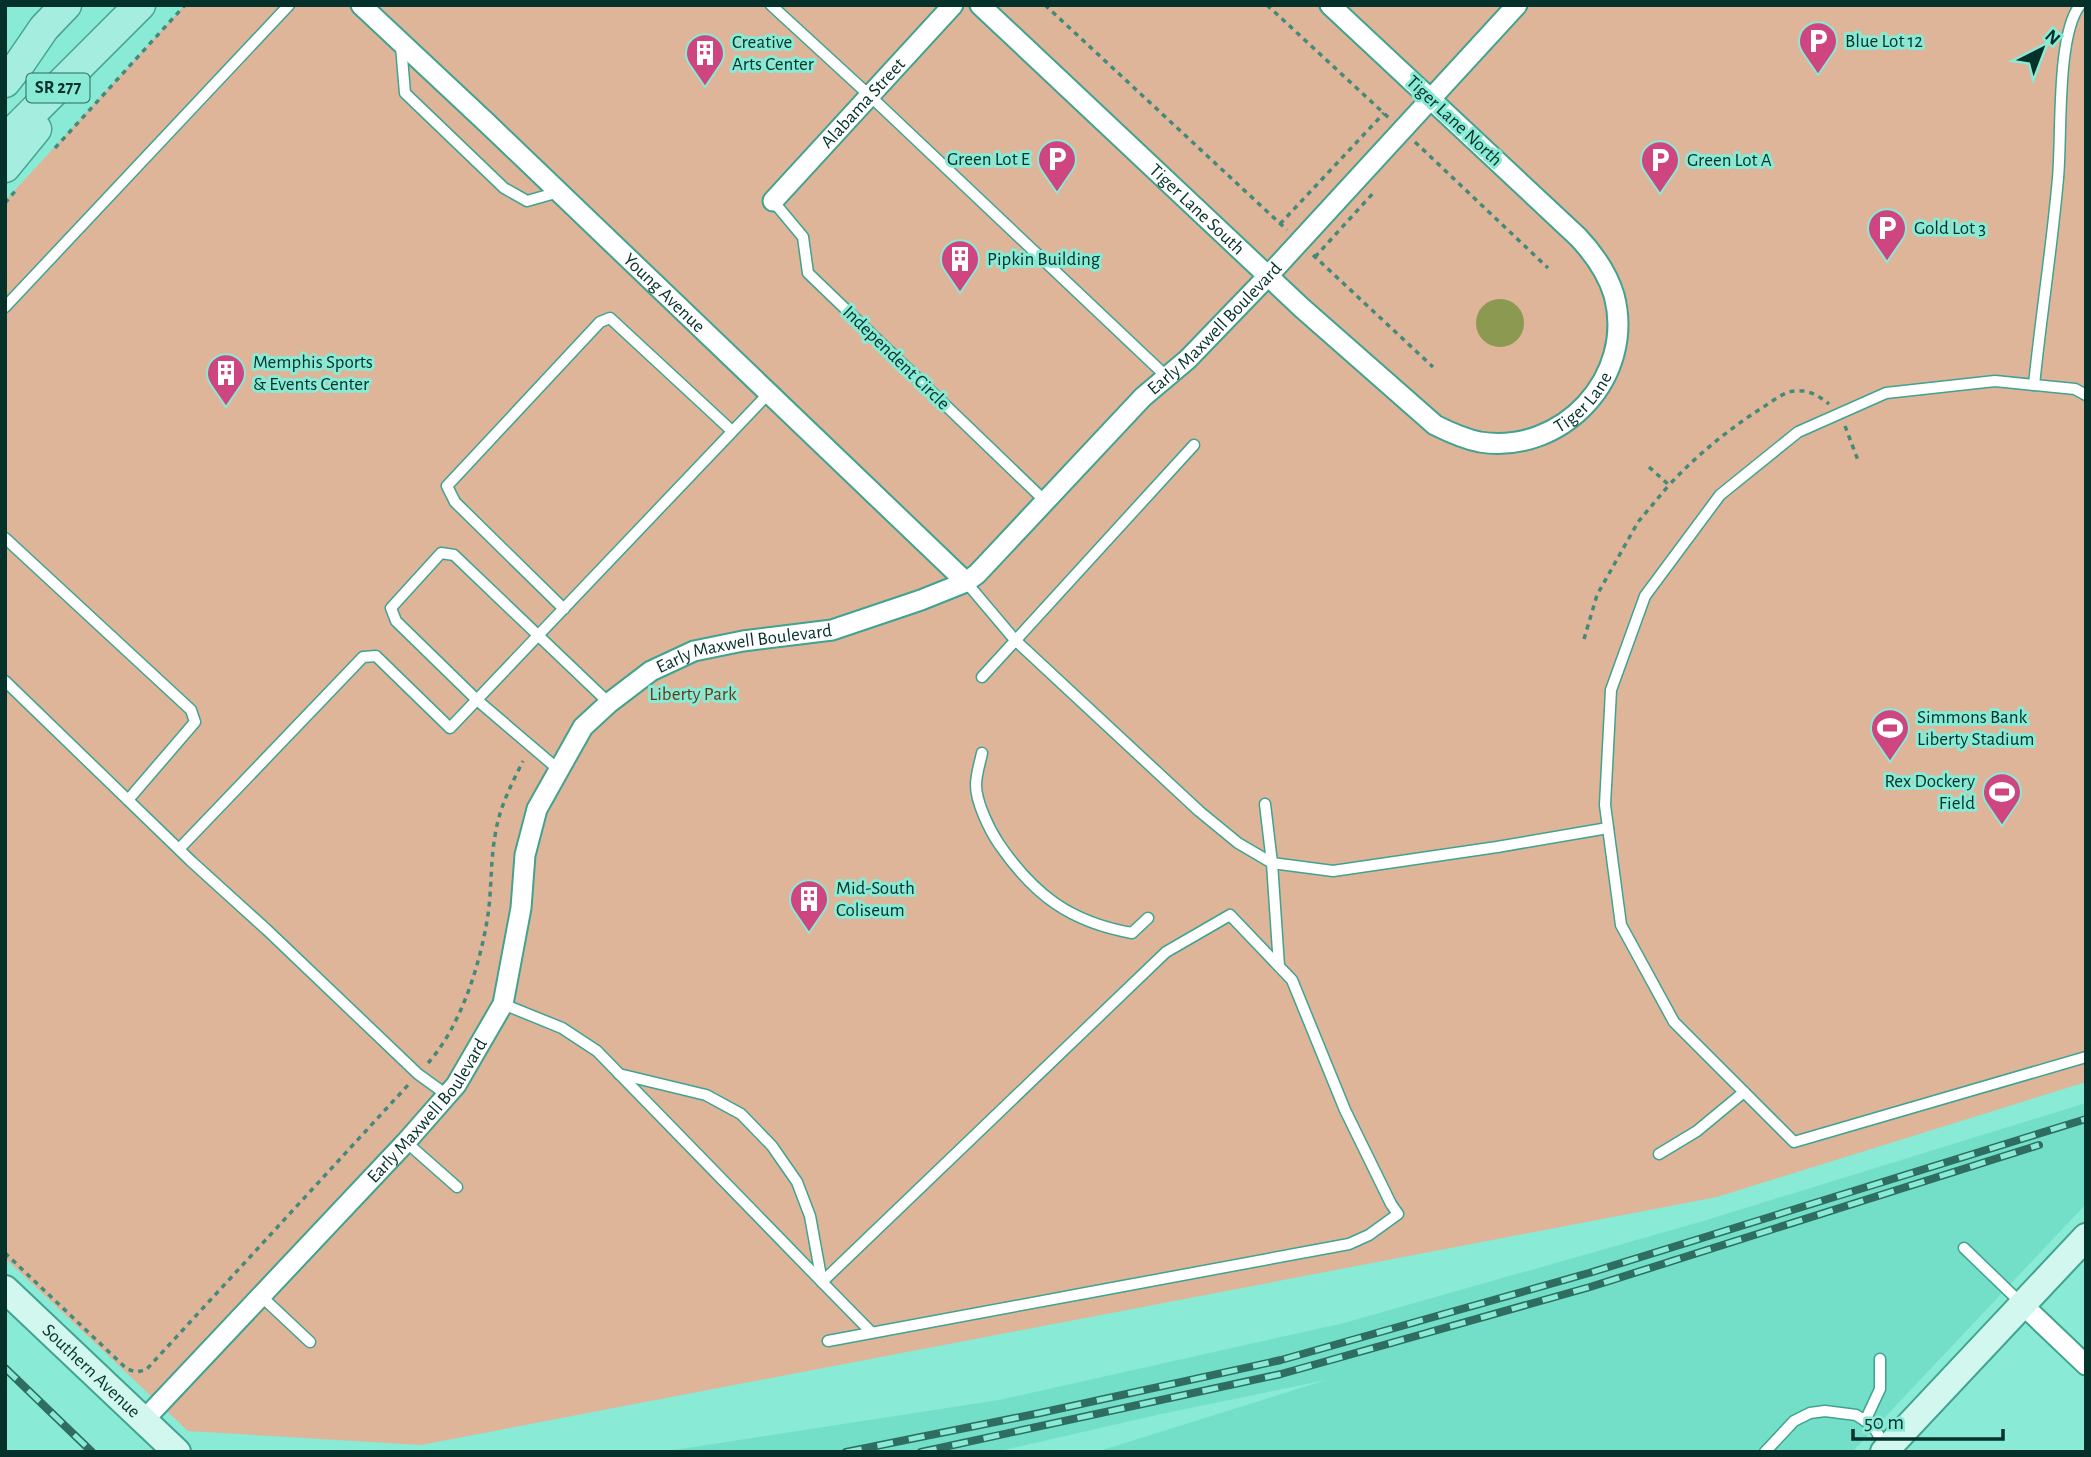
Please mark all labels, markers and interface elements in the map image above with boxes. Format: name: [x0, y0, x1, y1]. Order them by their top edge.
north arrow: [2007, 14, 2077, 84]
parking icon: Blue Lot 12: [1797, 20, 1839, 75]
text: N: [2041, 26, 2064, 49]
building icon: Creative Arts Center: [684, 32, 726, 87]
place label: Blue Lot 12: [1845, 32, 1923, 51]
place label: Creative Arts Center: [732, 33, 814, 74]
street label: Alabama Street: [817, 54, 909, 152]
street label: Tiger Lane North: [1402, 72, 1506, 170]
road number: SR 277: [27, 74, 90, 102]
parking icon: Green Lot E: [1036, 138, 1078, 193]
parking icon: Green Lot A: [1639, 139, 1681, 194]
place label: Green Lot E: [947, 150, 1030, 169]
place label: Green Lot A: [1687, 151, 1772, 170]
street label: Tiger Lane South: [1146, 160, 1248, 258]
parking icon: Gold Lot 3: [1866, 207, 1908, 262]
place label: Gold Lot 3: [1914, 219, 1986, 238]
building icon: Pipkin Building: [939, 238, 981, 293]
street label: Young Avenue: [620, 249, 709, 336]
place label: Pipkin Building: [987, 250, 1101, 269]
street label: Early Maxwell Boulevard: [1144, 258, 1285, 398]
street label: Independent Circle: [839, 302, 953, 414]
building icon: Memphis Sports & Events Center: [205, 352, 247, 407]
place label: Memphis Sports & Events Center: [253, 353, 373, 394]
street label: Tiger Lane: [1551, 369, 1615, 436]
street label: Early Maxwell Boulevard: [653, 621, 833, 677]
park label: Liberty Park: [649, 685, 737, 704]
sports icon: Simmons Bank Liberty Stadium: [1869, 707, 1911, 762]
place label: Simmons Bank Liberty Stadium: [1917, 708, 2034, 749]
sports icon: Rex Dockery Field: [1981, 771, 2023, 826]
place label: Rex Dockery Field: [1884, 772, 1975, 813]
building icon: Mid-South Coliseum: [788, 878, 830, 933]
place label: Mid-South Coliseum: [836, 879, 915, 920]
street label: Early Maxwell Boulevard: [363, 1035, 490, 1186]
street label: Southern Avenue: [39, 1320, 144, 1421]
scale bar: [1853, 1398, 2004, 1442]
text: 50 m: [1864, 1412, 1904, 1433]

